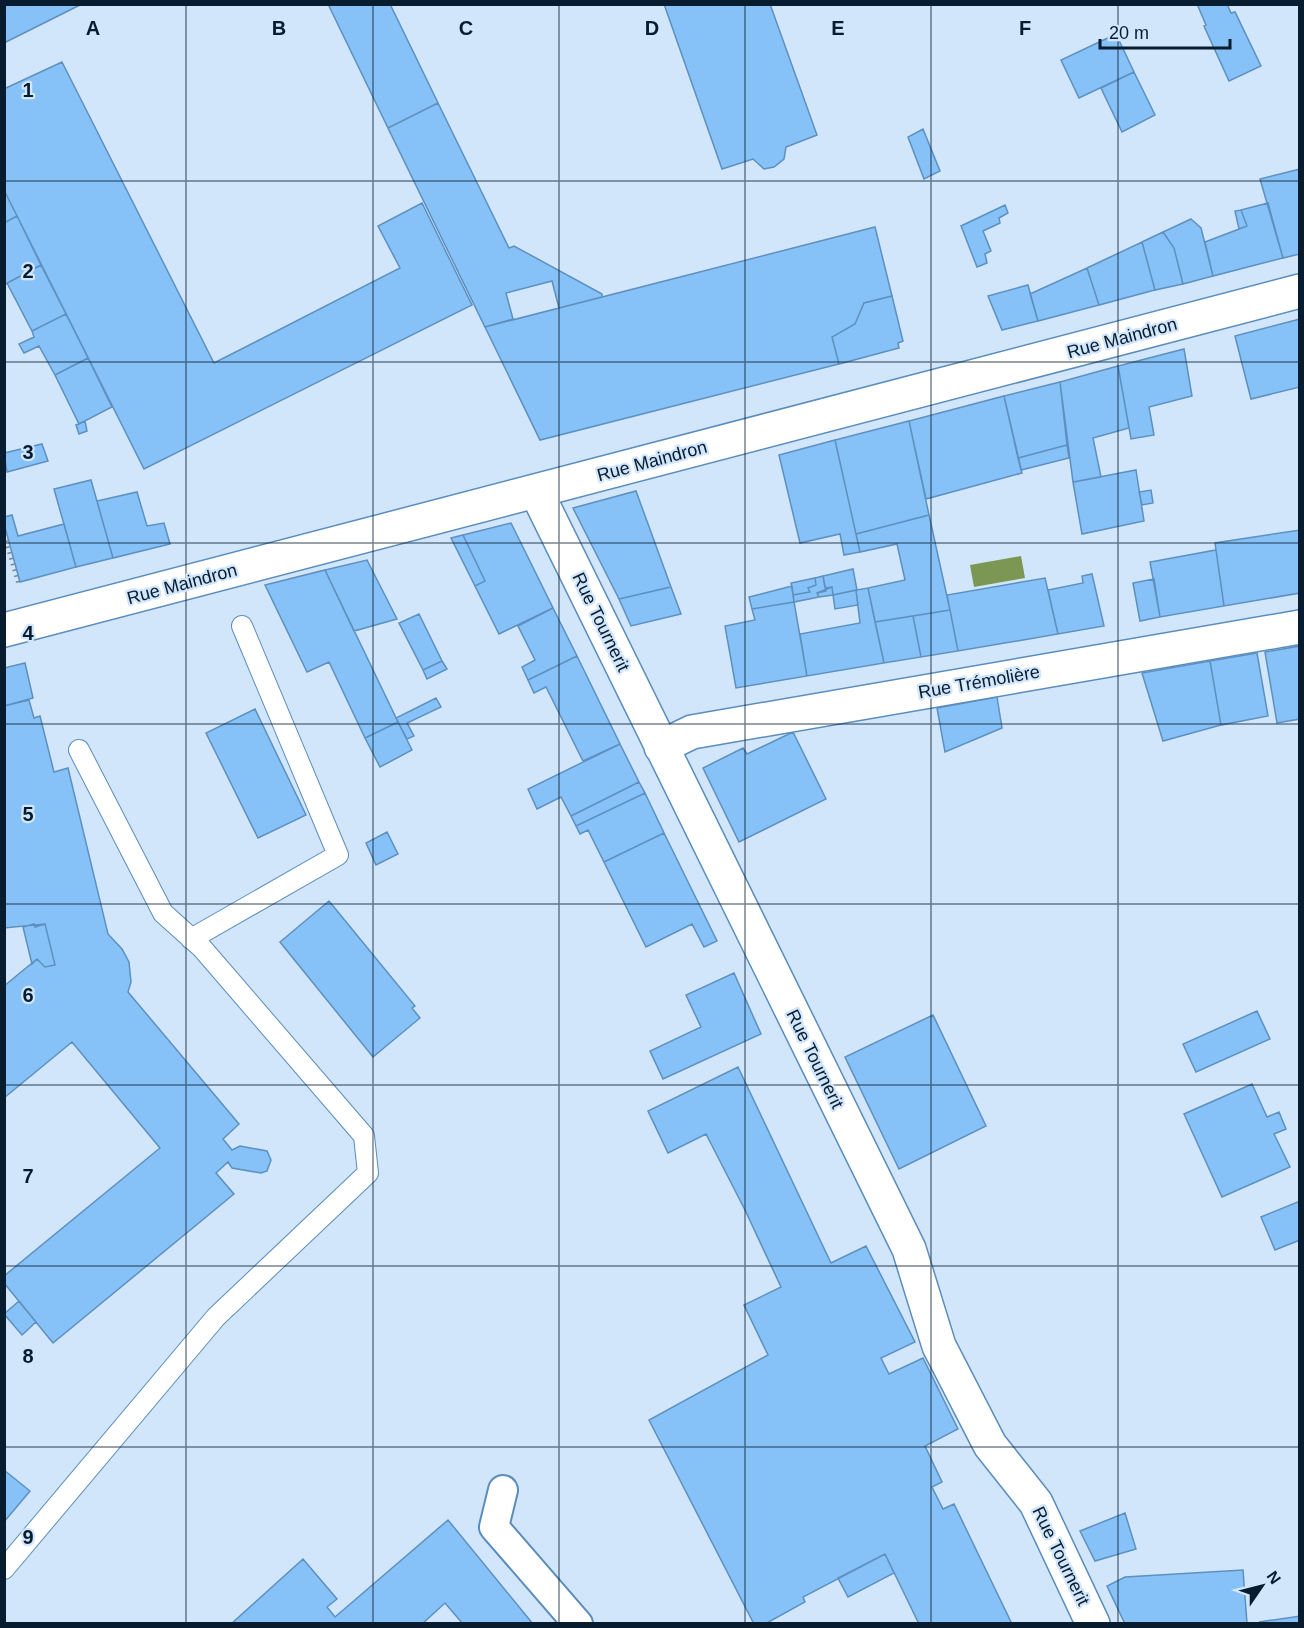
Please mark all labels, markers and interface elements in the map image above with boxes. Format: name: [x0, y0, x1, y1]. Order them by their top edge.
scale bar: [1100, 12, 1230, 50]
text: A: [86, 17, 100, 39]
text: B: [272, 17, 286, 39]
text: C: [459, 17, 473, 39]
text: D: [645, 17, 659, 39]
text: E: [831, 17, 845, 39]
text: F: [1019, 17, 1031, 39]
text: 20 m: [1109, 23, 1149, 43]
text: 1: [22, 79, 34, 101]
text: 2: [22, 260, 34, 282]
street label: Rue Maindron: [1065, 314, 1179, 362]
street label: Rue Maindron: [595, 437, 709, 485]
text: 3: [22, 441, 34, 463]
street label: Rue Maindron: [125, 560, 239, 608]
street label: Rue Tournerit: [568, 569, 634, 675]
text: 4: [22, 622, 34, 644]
street label: Rue Trémolière: [917, 661, 1041, 703]
text: 5: [22, 803, 34, 825]
text: 6: [22, 984, 34, 1006]
street label: Rue Tournerit: [782, 1006, 848, 1112]
text: 7: [22, 1165, 34, 1187]
text: 8: [22, 1345, 34, 1367]
street label: Rue Tournerit: [1028, 1503, 1094, 1609]
text: 9: [22, 1526, 34, 1548]
north arrow: [1232, 1556, 1292, 1616]
text: N: [1264, 1568, 1284, 1587]

